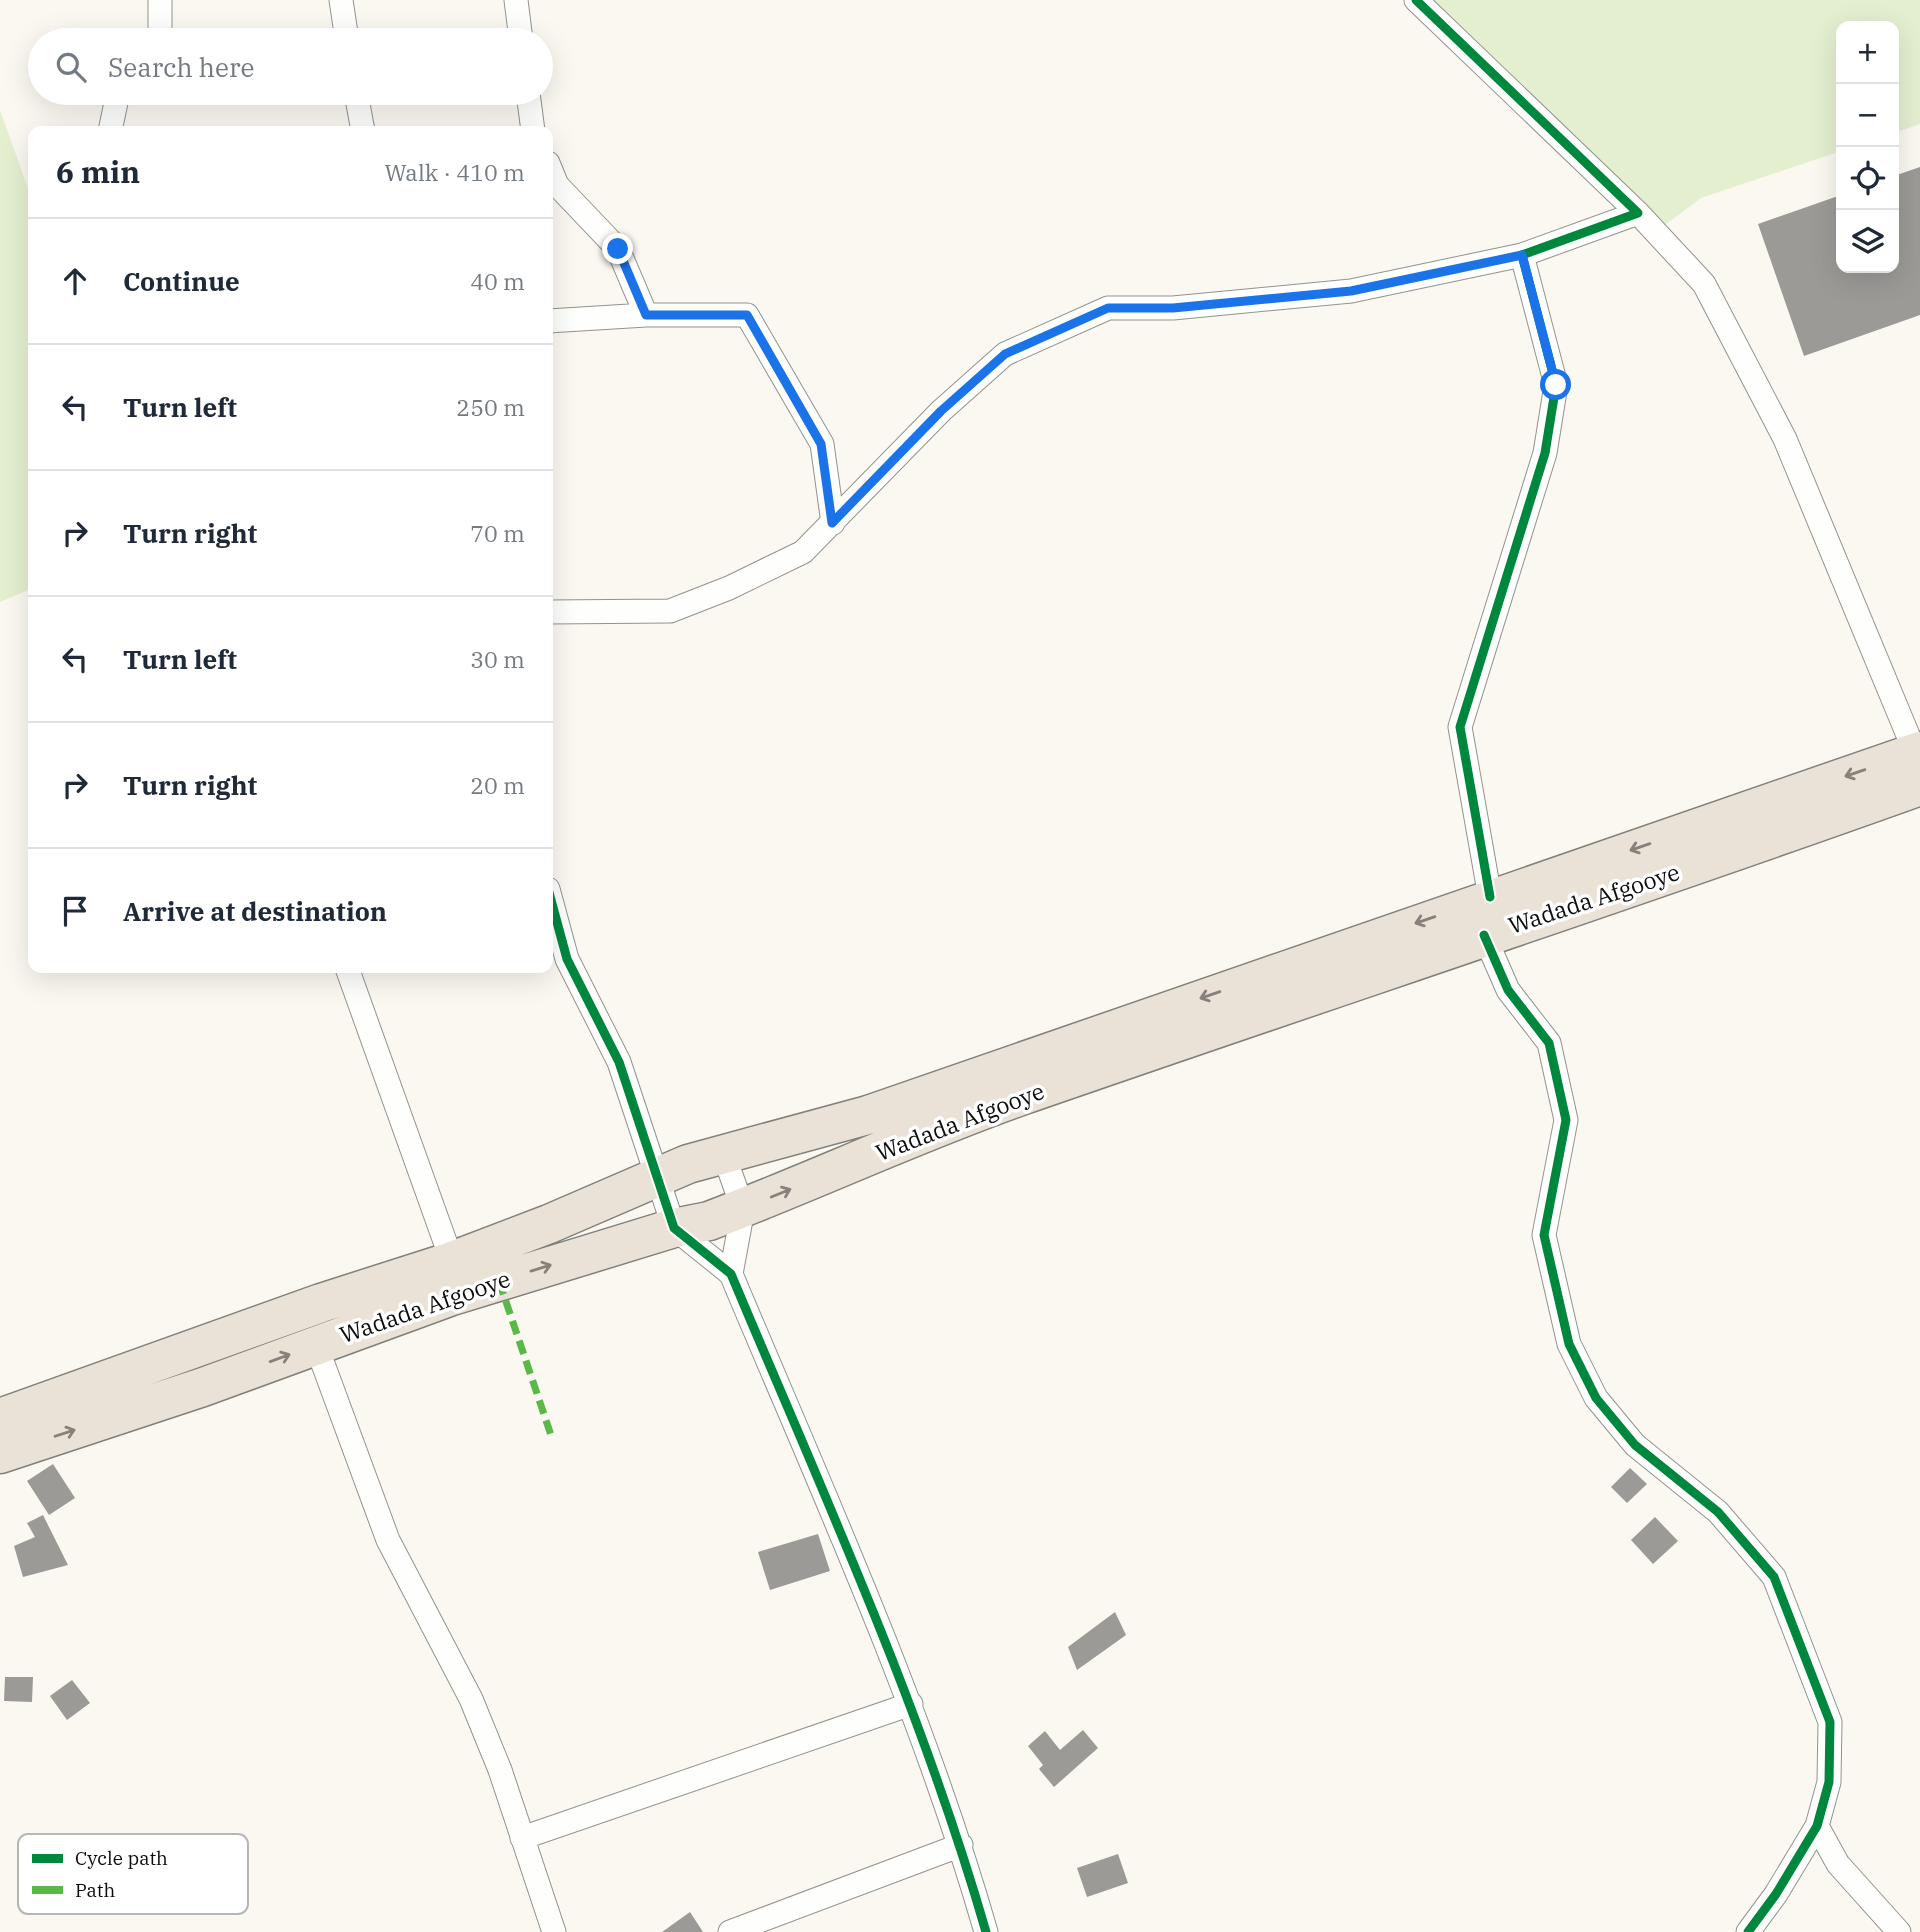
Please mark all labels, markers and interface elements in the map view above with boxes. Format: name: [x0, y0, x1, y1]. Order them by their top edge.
map controls: [1836, 21, 1899, 273]
button: +: [1836, 21, 1899, 84]
search box: [28, 28, 553, 105]
icon: search: [52, 48, 90, 86]
text: Search here: [108, 50, 254, 84]
button: −: [1836, 84, 1899, 147]
button: locate: [1836, 147, 1899, 210]
text: 6 min: [56, 152, 140, 191]
text: Walk · 410 m: [384, 157, 525, 187]
button: layers: [1836, 210, 1899, 273]
route end: [602, 233, 633, 264]
icon: ahead: [56, 262, 94, 300]
text: Continue: [123, 264, 240, 298]
text: 40 m: [470, 266, 525, 296]
route start: [1540, 369, 1571, 400]
icon: left: [56, 388, 94, 426]
text: Turn left: [123, 390, 237, 424]
text: 250 m: [456, 392, 525, 422]
icon: right: [56, 514, 94, 552]
text: Turn right: [123, 516, 257, 550]
text: 70 m: [470, 518, 525, 548]
icon: left: [56, 640, 94, 678]
text: Turn left: [123, 642, 237, 676]
text: 30 m: [470, 644, 525, 674]
icon: right: [56, 766, 94, 804]
text: Turn right: [123, 768, 257, 802]
one-way arrow: [1845, 768, 1867, 780]
text: 20 m: [470, 770, 525, 800]
one-way arrow: [1630, 842, 1652, 854]
street label: Wadada Afgooye: [1504, 856, 1683, 940]
icon: arrive: [56, 892, 94, 930]
text: Arrive at destination: [123, 894, 387, 928]
one-way arrow: [1414, 915, 1436, 927]
one-way arrow: [1199, 989, 1221, 1002]
street label: Wadada Afgooye: [871, 1075, 1048, 1167]
one-way arrow: [770, 1186, 792, 1199]
one-way arrow: [530, 1261, 552, 1274]
street label: Wadada Afgooye: [335, 1263, 514, 1349]
one-way arrow: [268, 1351, 290, 1364]
one-way arrow: [53, 1426, 75, 1438]
legend: [18, 1834, 248, 1914]
text: Cycle path: [75, 1846, 168, 1870]
text: Path: [75, 1878, 115, 1902]

